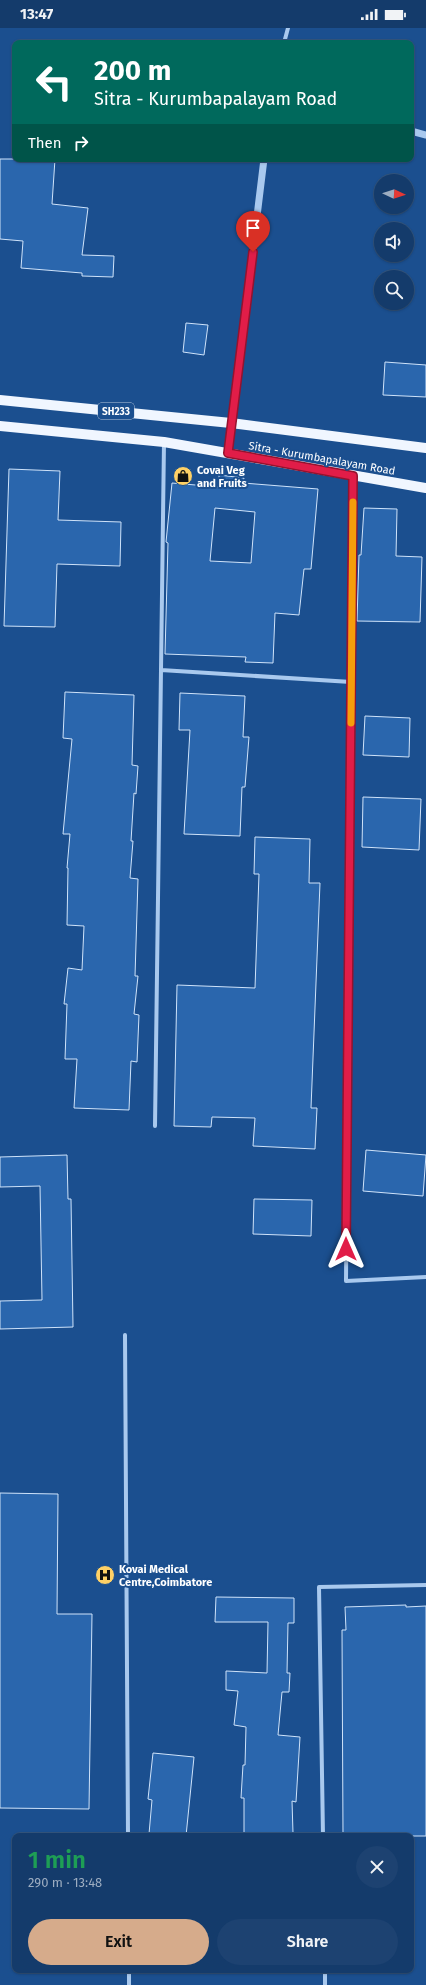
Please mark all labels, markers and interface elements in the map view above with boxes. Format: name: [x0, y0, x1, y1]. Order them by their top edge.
text: 13:47: [20, 5, 53, 23]
text: 200 m: [94, 54, 172, 87]
icon: left: [28, 56, 80, 108]
text: Sitra - Kurumbapalayam Road: [94, 88, 337, 110]
icon: right: [70, 132, 92, 154]
text: Then: [28, 134, 62, 152]
north arrow: [374, 174, 414, 214]
map controls: [374, 174, 414, 310]
pin: [236, 211, 270, 252]
icon: arrive: [242, 217, 264, 239]
button: sound: [374, 222, 414, 262]
button: search: [374, 270, 414, 310]
road number: SH233: [98, 403, 134, 419]
street label: Sitra - Kurumbapalayam Road: [248, 439, 396, 478]
place label: Covai Veg and Fruits: [197, 464, 248, 490]
shop icon: Covai Veg and Fruits: [172, 465, 194, 487]
position arrow: [325, 1228, 367, 1270]
place label: Kovai Medical Centre,Coimbatore: [119, 1563, 212, 1589]
hospital icon: Kovai Medical Centre,Coimbatore: [94, 1564, 116, 1586]
text: 1 min: [28, 1846, 86, 1874]
button: close: [356, 1846, 398, 1888]
text: 290 m · 13:48: [28, 1875, 102, 1890]
button: Exit: [28, 1919, 209, 1965]
button: Share: [217, 1919, 398, 1965]

